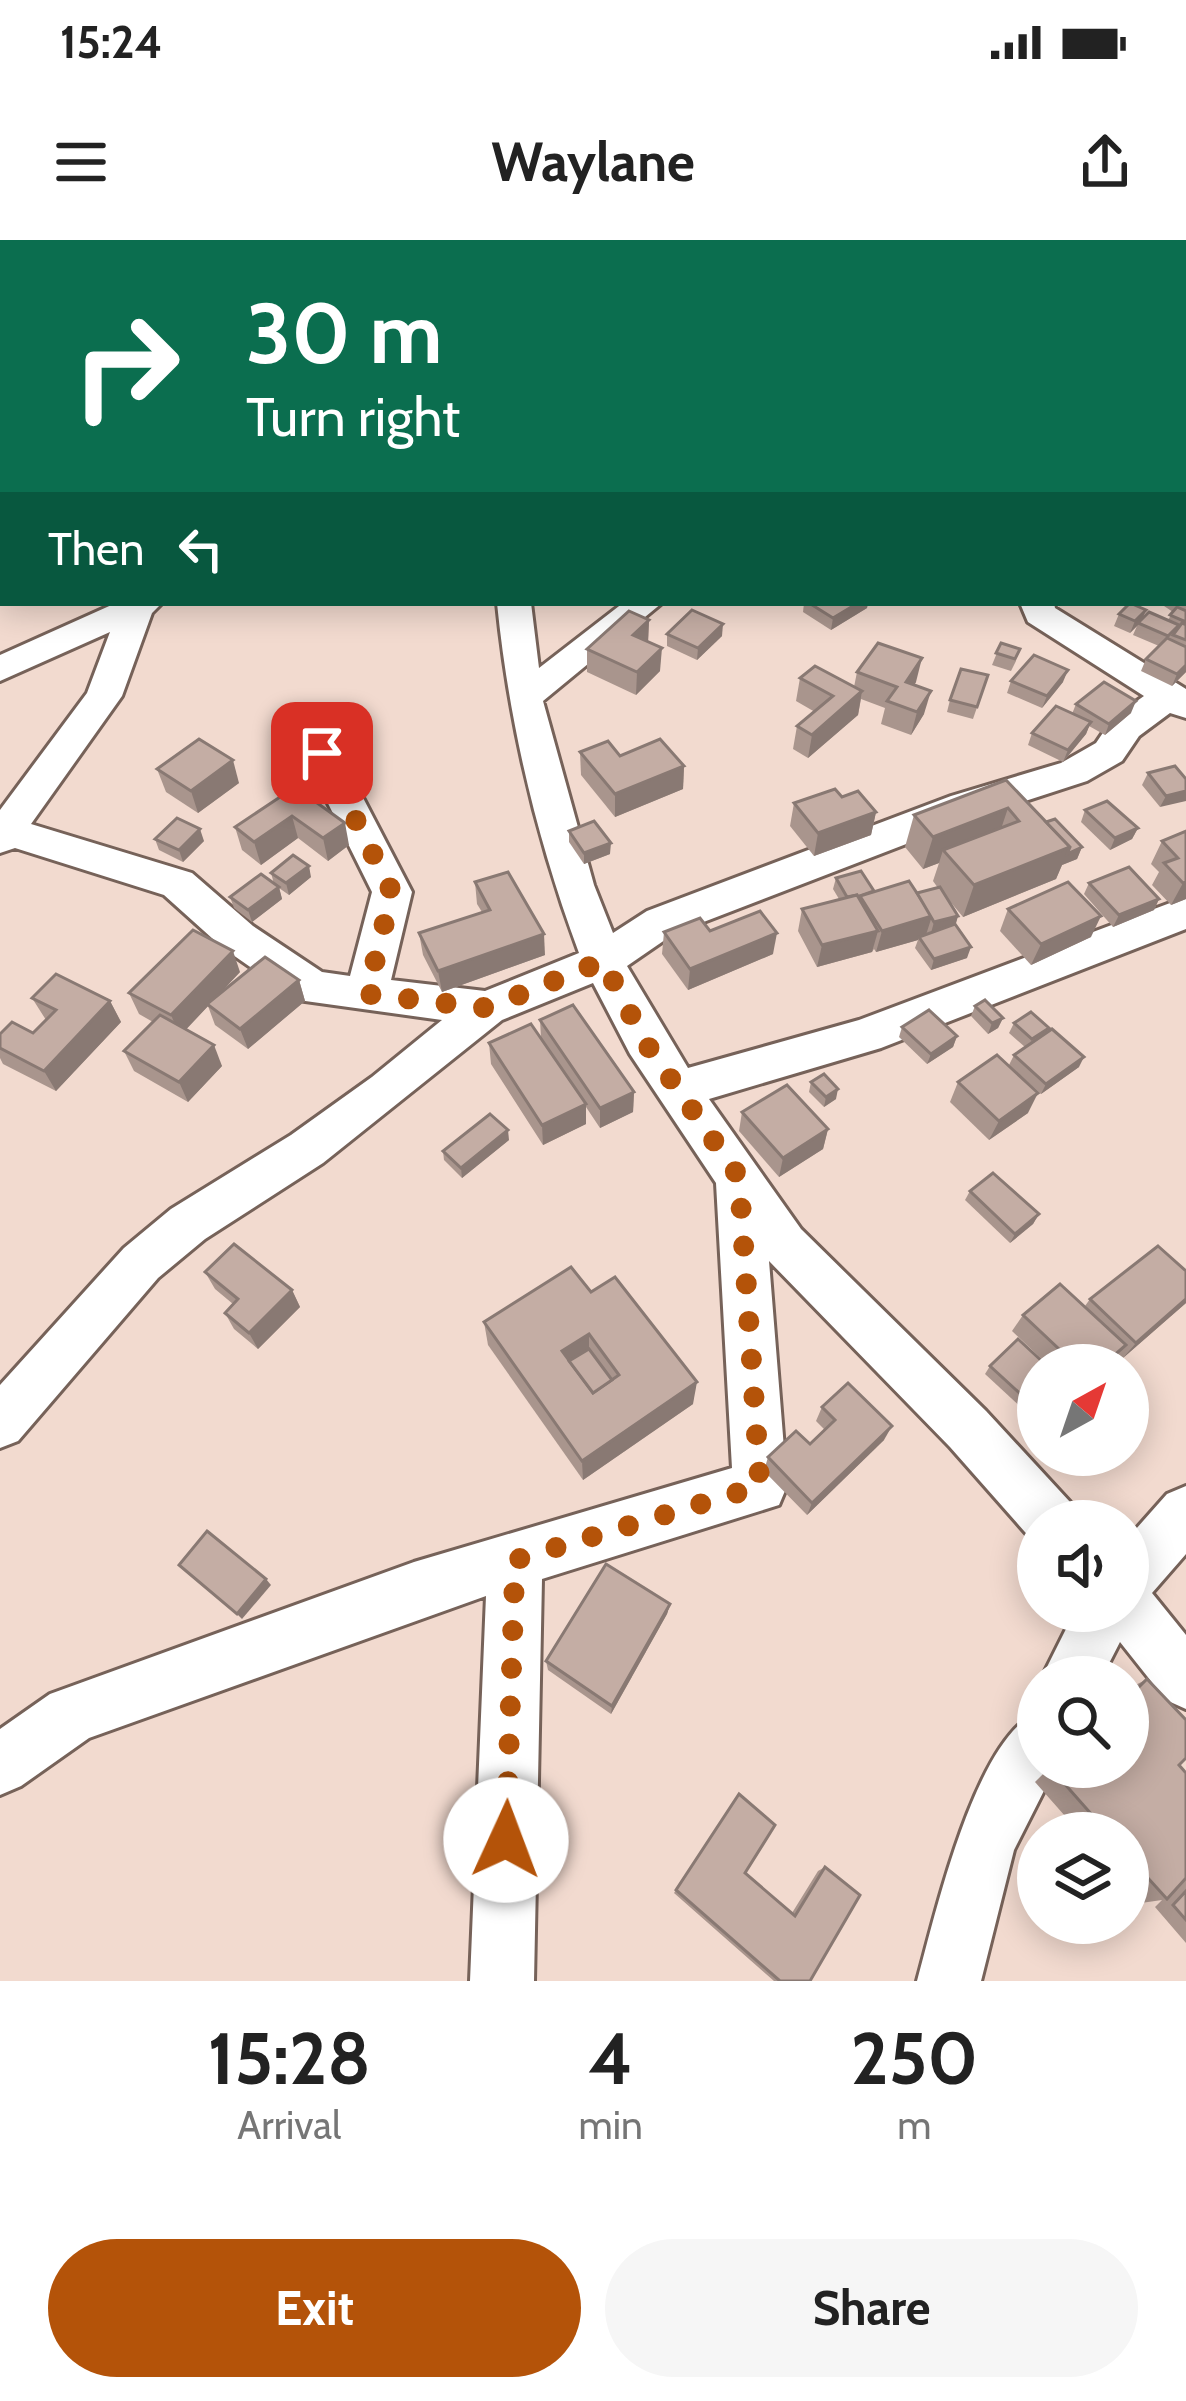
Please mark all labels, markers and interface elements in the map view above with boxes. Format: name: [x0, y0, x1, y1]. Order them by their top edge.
text: 15:24: [60, 15, 163, 69]
icon: menu: [48, 129, 114, 195]
text: Waylane: [491, 129, 695, 195]
icon: share: [1072, 129, 1138, 195]
text: 30 m: [246, 282, 442, 384]
icon: right: [48, 288, 204, 444]
text: Turn right: [246, 384, 460, 450]
icon: left: [168, 516, 234, 582]
text: Then: [48, 522, 144, 576]
pin: [271, 702, 373, 804]
icon: arrive: [289, 720, 355, 786]
north arrow: [1017, 1344, 1149, 1476]
map controls: [1017, 1344, 1149, 1944]
button: sound: [1017, 1500, 1149, 1632]
button: search: [1017, 1656, 1149, 1788]
position arrow: [443, 1777, 569, 1903]
button: layers: [1017, 1812, 1149, 1944]
text: 15:28: [208, 2015, 371, 2102]
text: 4: [588, 2015, 633, 2102]
text: 250: [851, 2015, 978, 2102]
text: Arrival: [237, 2101, 341, 2149]
text: min: [578, 2101, 643, 2149]
text: m: [897, 2101, 931, 2149]
button: Exit: [48, 2239, 581, 2377]
button: Share: [605, 2239, 1138, 2377]

